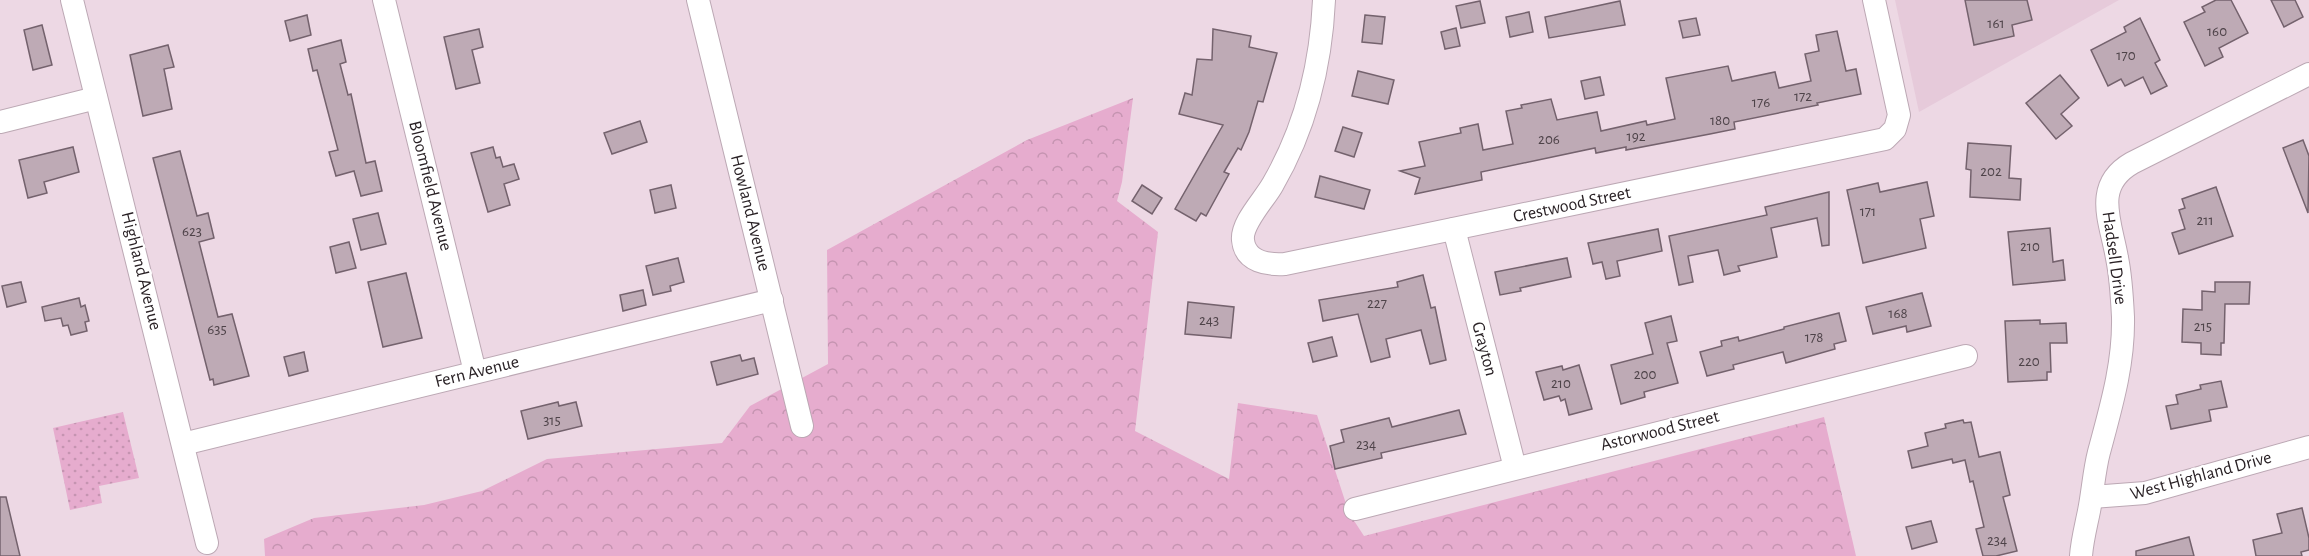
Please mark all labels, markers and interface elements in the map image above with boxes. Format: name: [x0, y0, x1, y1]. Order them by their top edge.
house number: 161: [1987, 16, 2005, 31]
house number: 160: [2207, 24, 2227, 39]
house number: 170: [2116, 48, 2136, 63]
house number: 172: [1794, 89, 1812, 104]
house number: 176: [1752, 95, 1770, 110]
house number: 180: [1710, 113, 1730, 128]
street label: Bloomfield Avenue: [405, 119, 455, 253]
house number: 192: [1626, 129, 1646, 144]
house number: 206: [1538, 132, 1560, 147]
street label: Howland Avenue: [727, 153, 773, 273]
house number: 202: [1980, 164, 2002, 179]
street label: Crestwood Street: [1512, 184, 1633, 226]
house number: 171: [1860, 204, 1876, 219]
street label: Highland Avenue: [118, 210, 164, 332]
street label: Hadsell Drive: [2099, 210, 2129, 306]
house number: 211: [2196, 213, 2214, 228]
house number: 623: [182, 224, 202, 239]
house number: 210: [2020, 239, 2040, 254]
house number: 227: [1367, 296, 1387, 311]
house number: 168: [1888, 306, 1908, 321]
house number: 243: [1199, 313, 1219, 328]
house number: 215: [2194, 319, 2212, 334]
street label: Grayton: [1468, 320, 1500, 378]
house number: 635: [207, 322, 227, 337]
house number: 178: [1805, 330, 1823, 345]
street label: Fern Avenue: [433, 353, 521, 391]
house number: 220: [2018, 354, 2040, 369]
house number: 200: [1634, 367, 1656, 382]
house number: 210: [1551, 376, 1571, 391]
street label: Astorwood Street: [1599, 408, 1721, 454]
house number: 315: [543, 413, 561, 428]
house number: 234: [1356, 437, 1376, 452]
street label: West Highland Drive: [2128, 448, 2274, 504]
house number: 234: [1987, 533, 2007, 548]

